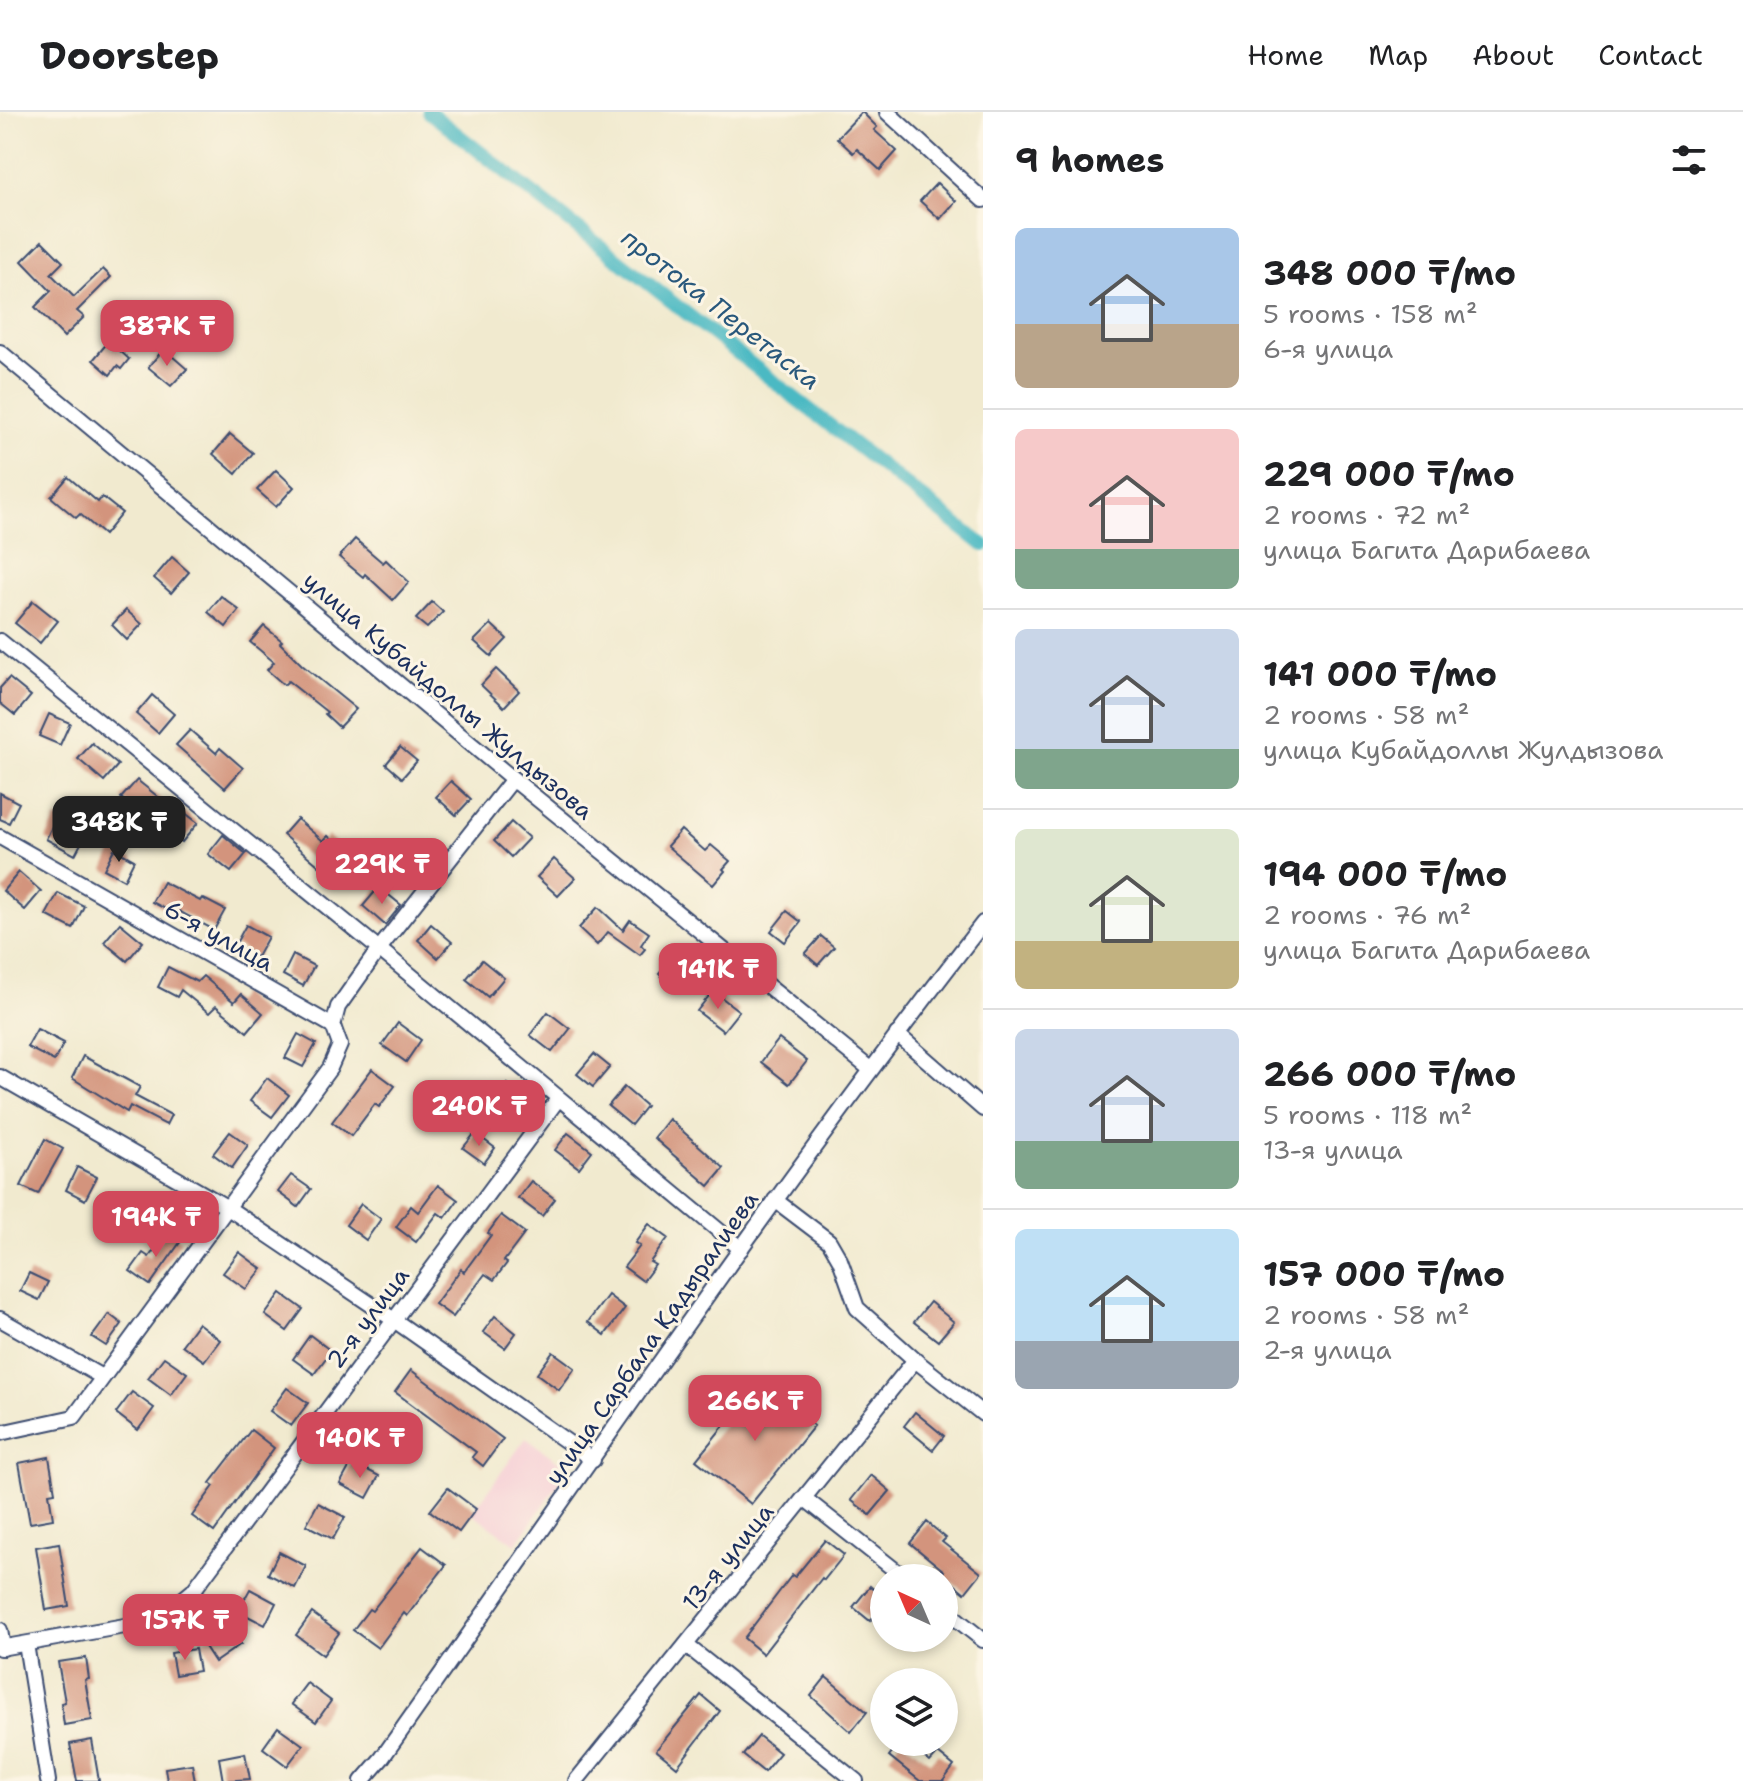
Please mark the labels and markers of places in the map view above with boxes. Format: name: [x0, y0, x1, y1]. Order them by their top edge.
pin: 387K ₸: [102, 300, 232, 368]
pin: 348K ₸: [54, 796, 184, 864]
pin: 229K ₸: [317, 838, 447, 906]
pin: 141K ₸: [653, 943, 783, 1011]
pin: 240K ₸: [414, 1080, 544, 1148]
pin: 194K ₸: [91, 1191, 221, 1259]
pin: 266K ₸: [690, 1375, 820, 1443]
pin: 140K ₸: [295, 1412, 425, 1480]
pin: 157K ₸: [120, 1594, 250, 1662]

